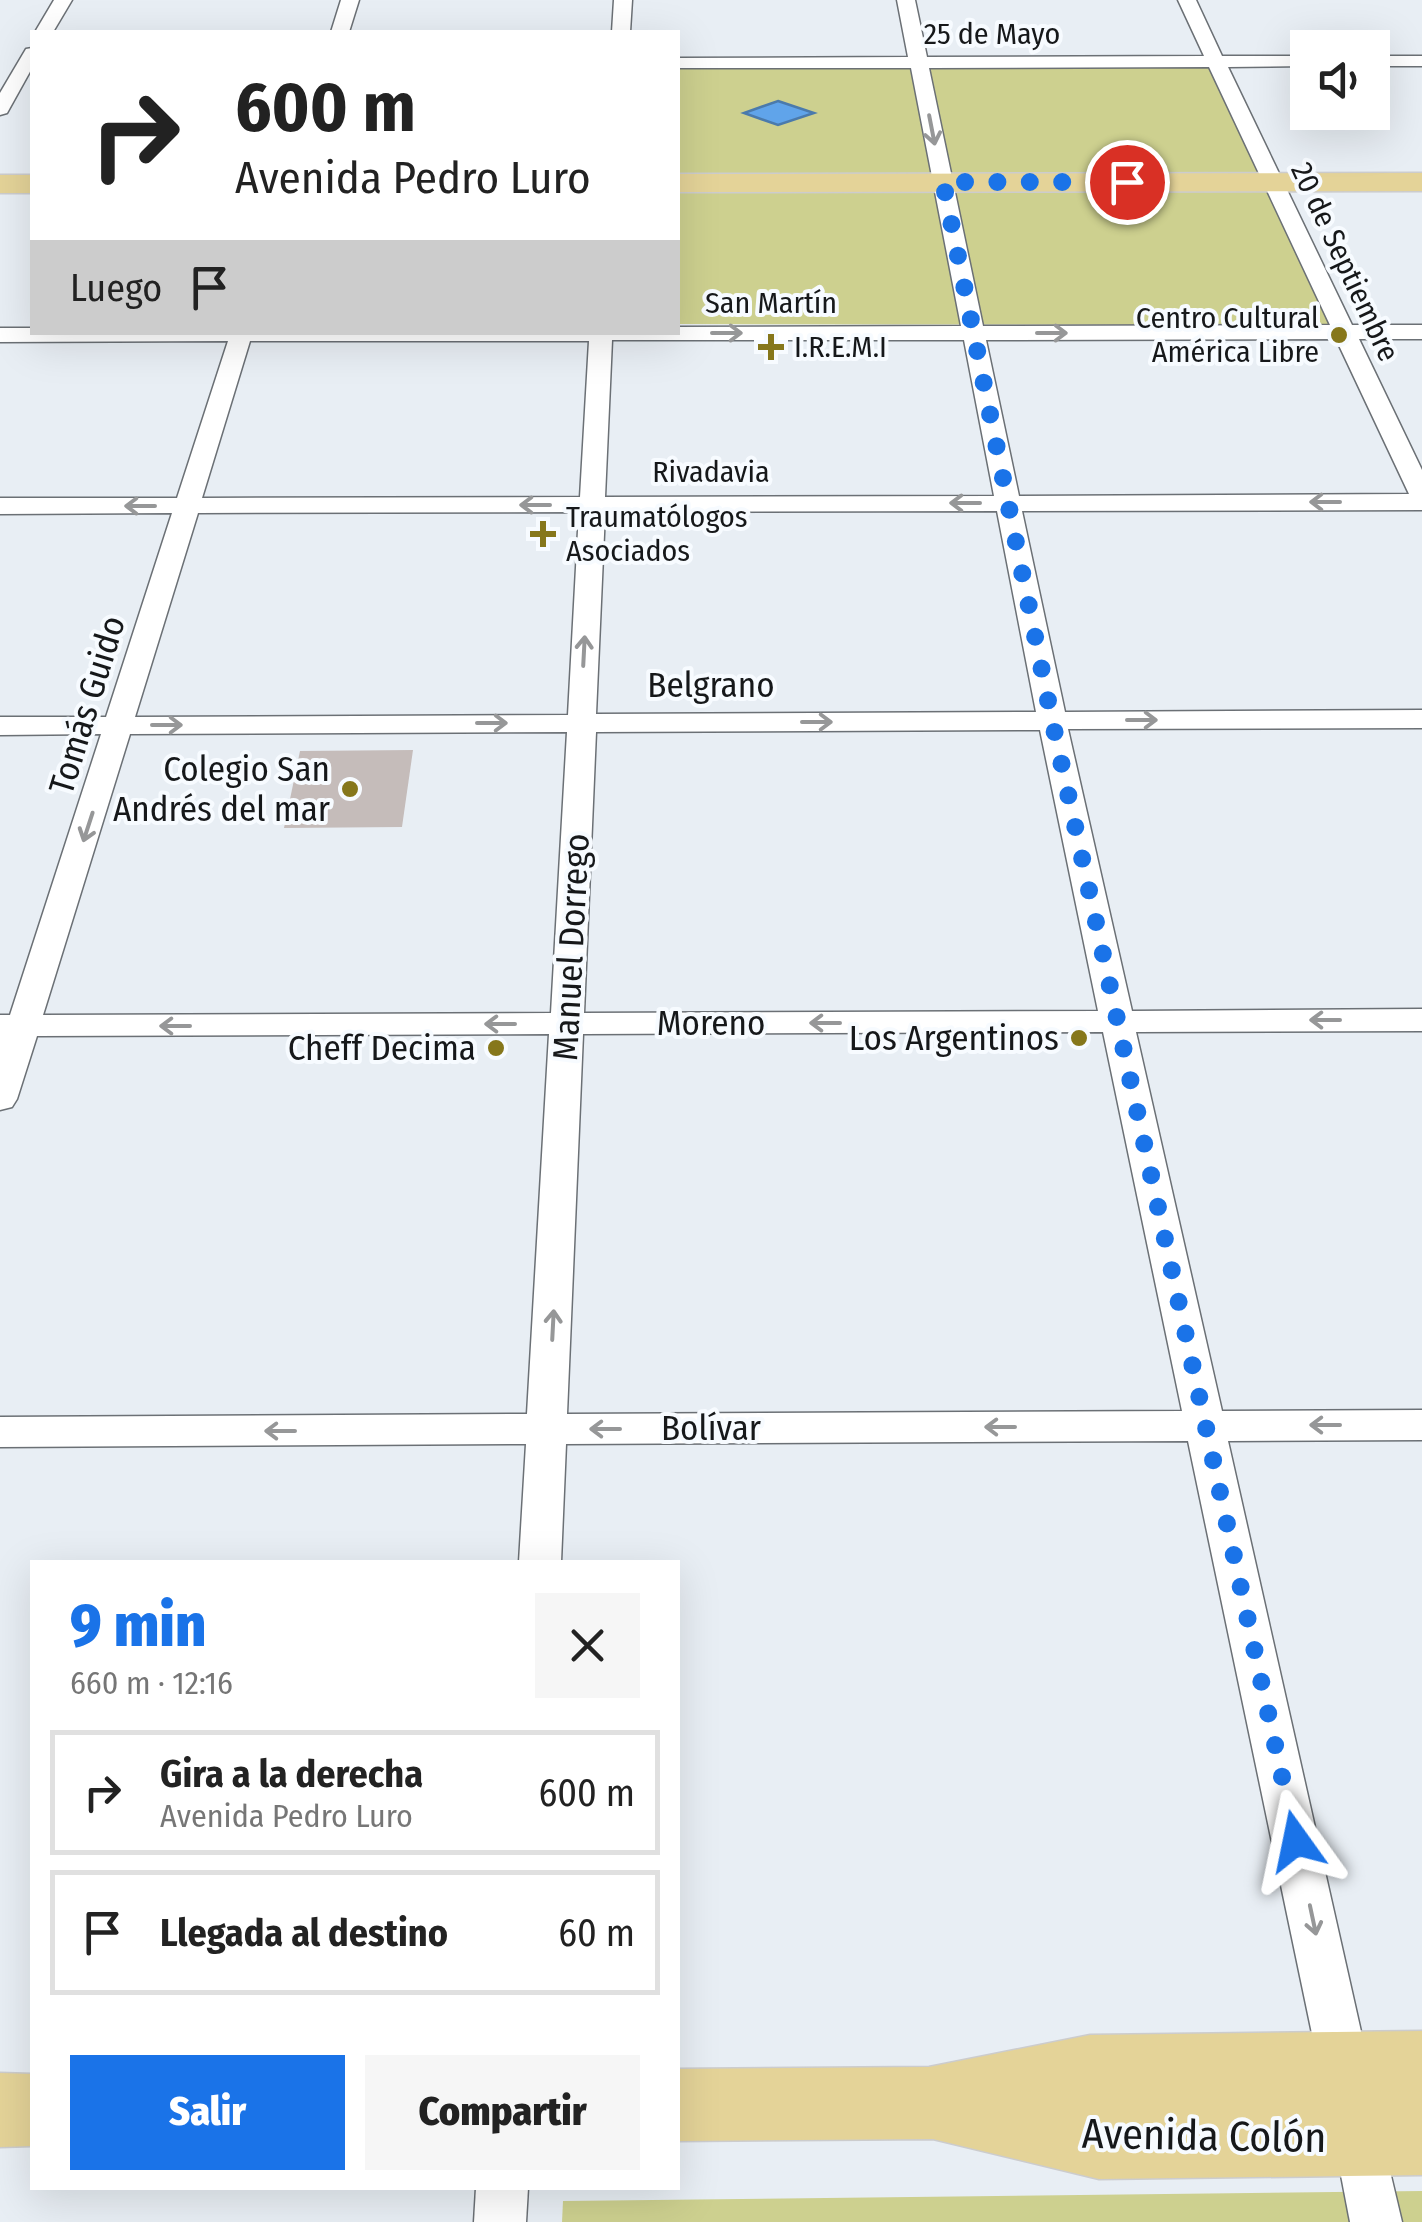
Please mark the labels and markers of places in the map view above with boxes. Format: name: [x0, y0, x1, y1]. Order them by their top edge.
pin: [1085, 140, 1170, 225]
place label: Centro Cultural América Libre: [1136, 300, 1319, 370]
marker: Centro Cultural América Libre: [1328, 324, 1350, 346]
place label: I.R.E.M.I: [794, 329, 887, 365]
marker: I.R.E.M.I: [758, 334, 784, 360]
place label: Traumatólogos Asociados: [566, 499, 748, 569]
marker: Traumatólogos Asociados: [530, 521, 556, 547]
place label: Colegio San Andrés del mar: [113, 748, 330, 830]
marker: Colegio San Andrés del mar: [339, 778, 361, 800]
place label: Los Argentinos: [849, 1017, 1059, 1059]
place label: Cheff Decima: [288, 1027, 476, 1069]
marker: Los Argentinos: [1068, 1027, 1090, 1049]
marker: Cheff Decima: [485, 1037, 507, 1059]

